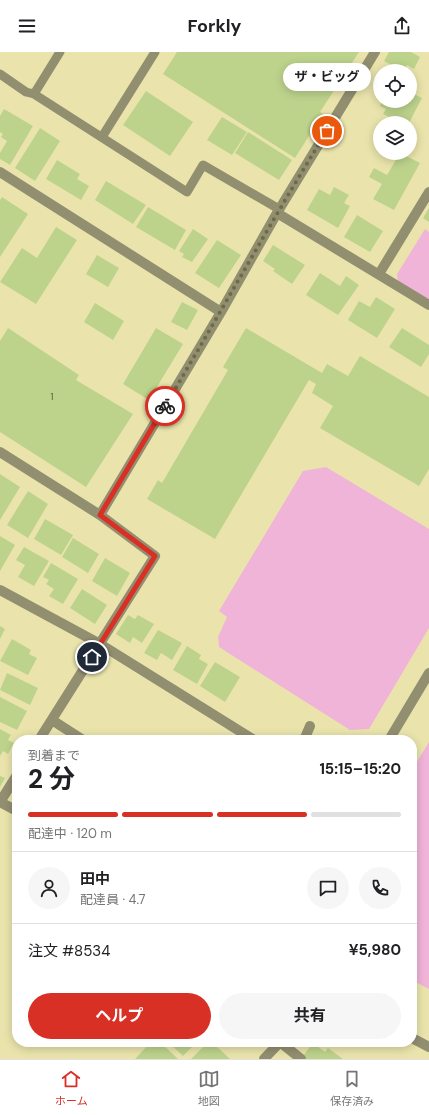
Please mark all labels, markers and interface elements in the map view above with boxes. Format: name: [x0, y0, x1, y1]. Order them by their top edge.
text: Forkly: [188, 14, 241, 38]
icon: menu: [16, 15, 38, 37]
icon: share: [391, 15, 413, 37]
callout: ザ・ビッグ: [283, 63, 371, 91]
map controls: [373, 64, 417, 160]
button: locate: [373, 64, 417, 108]
text: ザ・ビッグ: [294, 68, 360, 85]
pin: [310, 114, 344, 148]
button: layers: [373, 116, 417, 160]
icon: bag: [316, 120, 338, 142]
courier: [145, 386, 185, 426]
house number: 1: [51, 391, 54, 403]
icon: bike: [154, 395, 176, 417]
pin: [75, 640, 109, 674]
icon: home: [81, 646, 103, 668]
text: 到着まで: [28, 747, 80, 764]
text: 15:15–15:20: [319, 759, 401, 779]
text: 2 分: [28, 762, 75, 796]
text: 配達中 · 120 m: [28, 825, 112, 842]
button: person: [28, 867, 70, 909]
button: chat: [307, 867, 349, 909]
button: phone: [359, 867, 401, 909]
text: 田中: [80, 869, 110, 889]
text: 配達員 · 4.7: [80, 891, 146, 908]
text: ¥5,980: [349, 940, 401, 960]
text: 注文 #8534: [28, 941, 110, 961]
button: ヘルプ: [28, 993, 211, 1039]
button: 共有: [219, 993, 401, 1039]
tab: ホーム: [55, 1068, 88, 1108]
tab: 地図: [198, 1068, 220, 1108]
tab: 保存済み: [330, 1068, 374, 1108]

